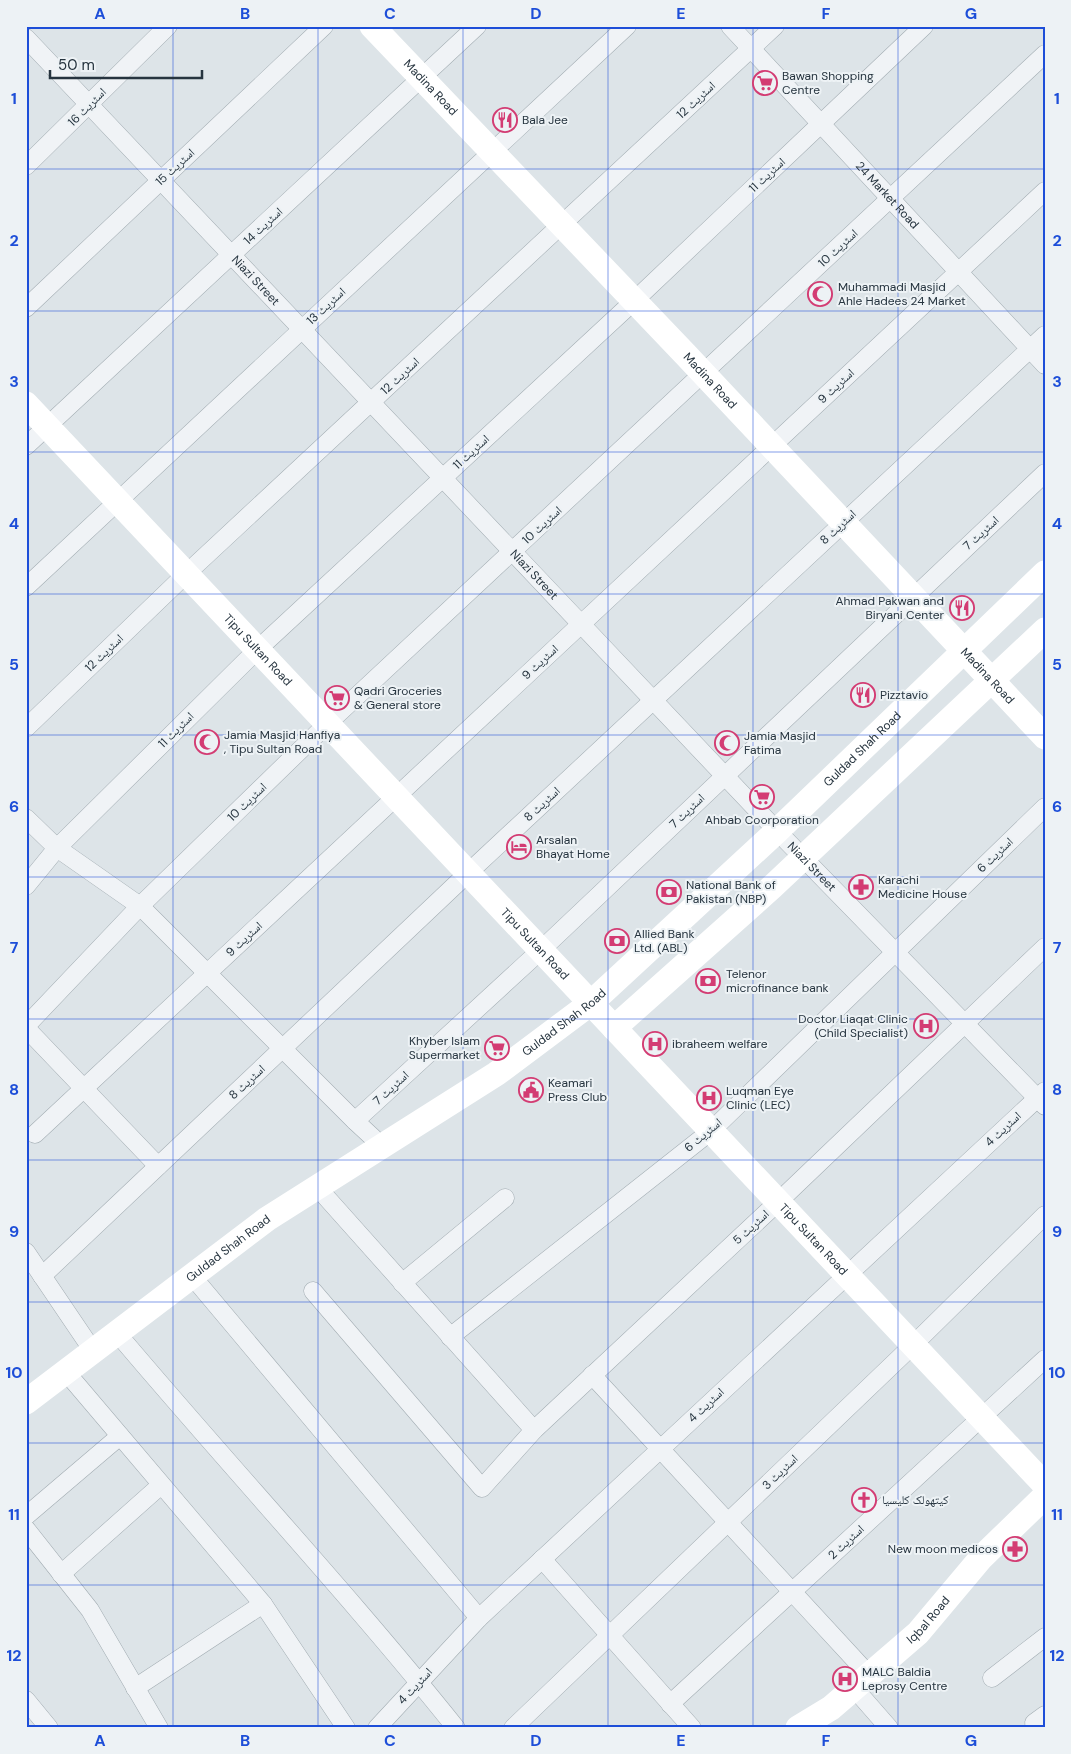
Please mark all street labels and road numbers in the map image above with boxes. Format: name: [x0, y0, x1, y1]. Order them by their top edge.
street label: Madina Road: [400, 56, 461, 119]
street label: اسٹریٹ 12: [673, 78, 719, 122]
street label: اسٹریٹ 16: [64, 84, 110, 130]
street label: اسٹریٹ 15: [152, 145, 198, 189]
street label: اسٹریٹ 11: [745, 154, 789, 196]
street label: 24 Market Road: [852, 158, 923, 232]
street label: اسٹریٹ 14: [240, 204, 286, 248]
street label: اسٹریٹ 10: [815, 225, 861, 271]
street label: Niazi Street: [228, 252, 283, 309]
street label: اسٹریٹ 13: [303, 284, 349, 328]
street label: Madina Road: [680, 349, 740, 412]
street label: اسٹریٹ 12: [377, 354, 423, 398]
street label: اسٹریٹ 9: [814, 365, 858, 407]
street label: اسٹریٹ 11: [449, 431, 493, 473]
street label: اسٹریٹ 10: [519, 502, 565, 548]
street label: اسٹریٹ 8: [816, 506, 860, 548]
street label: اسٹریٹ 7: [960, 512, 1002, 554]
street label: Niazi Street: [507, 546, 562, 603]
street label: Tipu Sultan Road: [220, 611, 296, 689]
street label: اسٹریٹ 12: [81, 631, 127, 675]
street label: اسٹریٹ 9: [518, 641, 562, 683]
street label: Madina Road: [957, 644, 1018, 707]
street label: Guldad Shah Road: [820, 708, 905, 790]
street label: اسٹریٹ 11: [155, 709, 197, 751]
street label: اسٹریٹ 10: [224, 779, 270, 825]
street label: اسٹریٹ 8: [520, 783, 564, 825]
street label: اسٹریٹ 7: [666, 790, 708, 832]
street label: اسٹریٹ 6: [973, 834, 1017, 876]
street label: Niazi Street: [784, 838, 840, 895]
street label: Tipu Sultan Road: [497, 905, 573, 983]
street label: اسٹریٹ 9: [222, 918, 266, 960]
street label: Guldad Shah Road: [519, 985, 609, 1060]
street label: اسٹریٹ 8: [225, 1061, 269, 1103]
street label: اسٹریٹ 7: [370, 1067, 412, 1109]
street label: اسٹریٹ 4: [981, 1108, 1025, 1150]
street label: اسٹریٹ 6: [681, 1114, 725, 1155]
street label: Tipu Sultan Road: [776, 1200, 851, 1279]
street label: اسٹریٹ 5: [729, 1206, 773, 1248]
street label: Guldad Shah Road: [183, 1211, 274, 1286]
street label: اسٹریٹ 4: [684, 1384, 728, 1426]
street label: اسٹریٹ 3: [759, 1451, 802, 1493]
street label: اسٹریٹ 2: [824, 1521, 868, 1563]
street label: Iqbal Road: [903, 1593, 954, 1647]
street label: اسٹریٹ 4: [394, 1664, 436, 1708]

